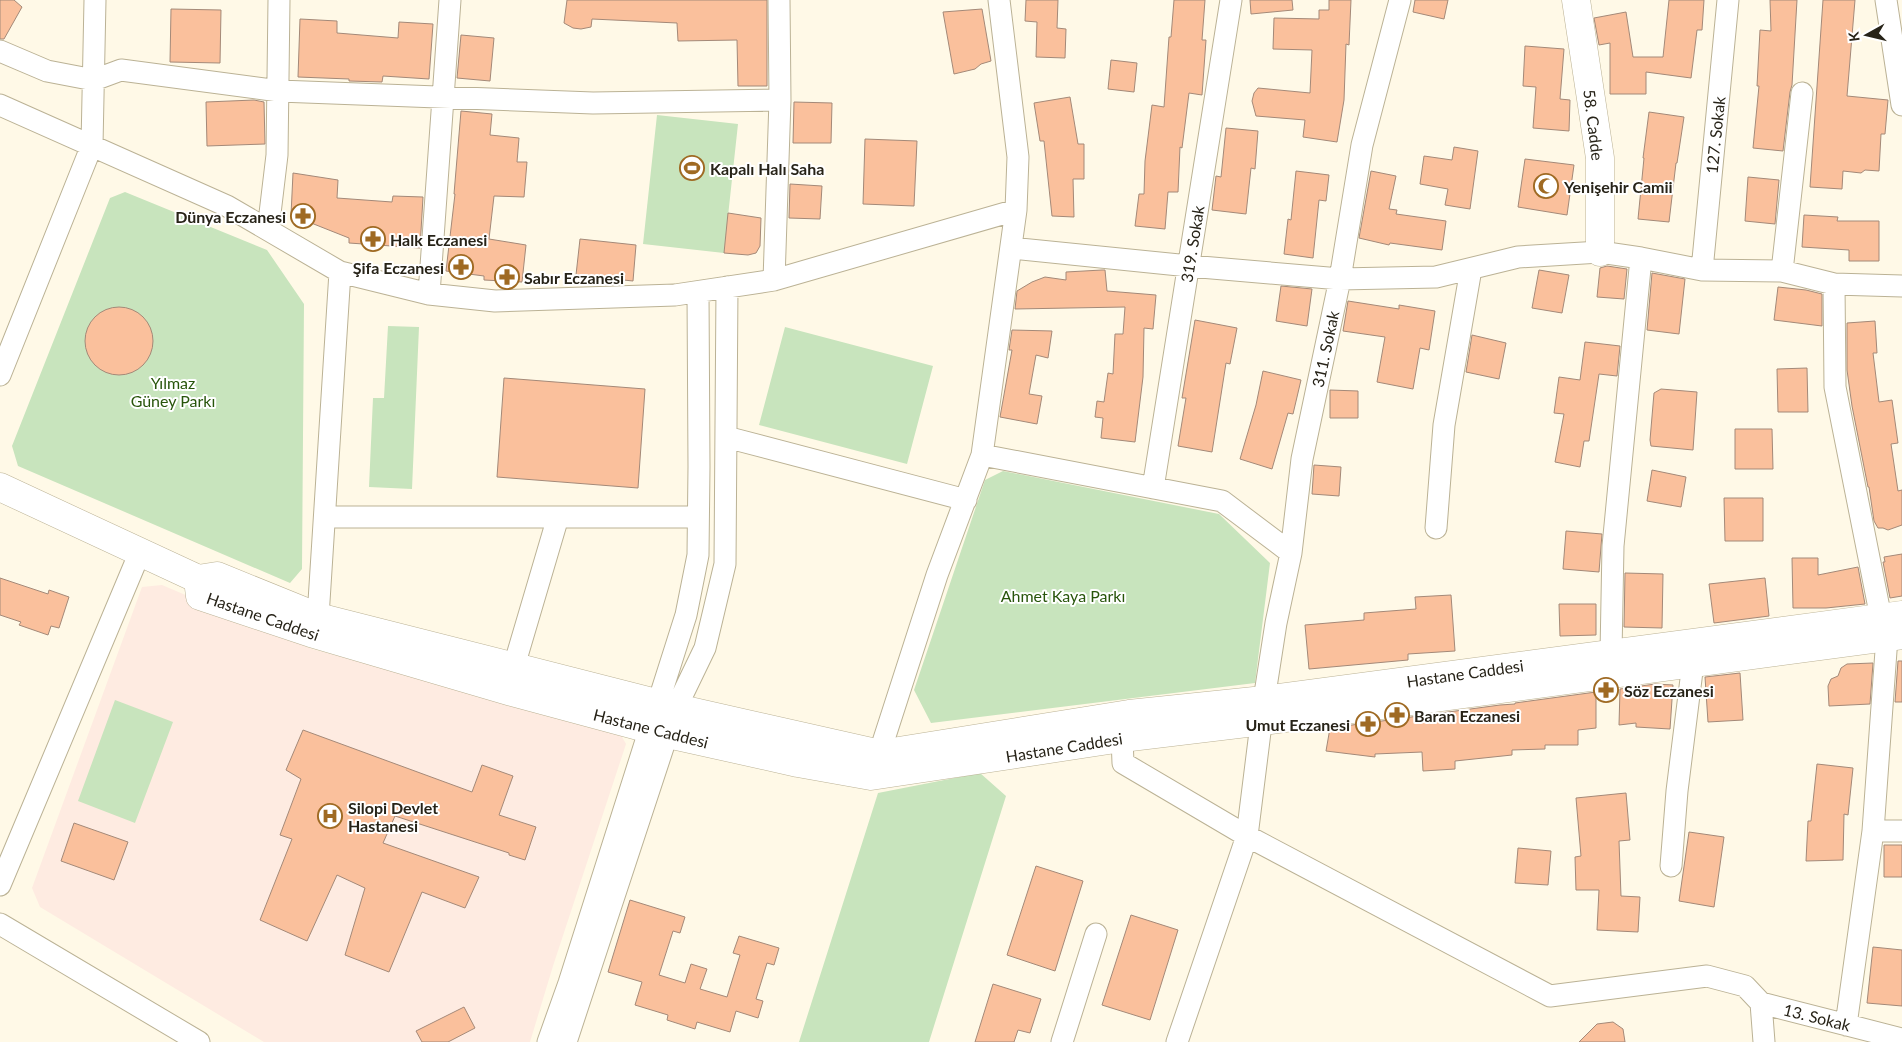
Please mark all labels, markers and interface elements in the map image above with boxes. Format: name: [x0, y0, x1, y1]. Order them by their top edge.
north arrow: [1842, 10, 1892, 60]
text: K: [1844, 31, 1863, 43]
street label: 58. Cadde: [1580, 88, 1608, 162]
street label: 127. Sokak: [1701, 95, 1729, 175]
sports icon: Kapalı Halı Saha: [679, 155, 705, 181]
place label: Kapalı Halı Saha: [710, 159, 824, 178]
mosque icon: Yenişehir Camii: [1533, 173, 1559, 199]
place label: Yenişehir Camii: [1563, 177, 1673, 196]
pharmacy icon: Dünya Eczanesi: [290, 203, 316, 229]
street label: 319. Sokak: [1177, 203, 1208, 284]
place label: Dünya Eczanesi: [175, 207, 286, 226]
pharmacy icon: Halk Eczanesi: [360, 226, 386, 252]
place label: Halk Eczanesi: [390, 230, 487, 249]
pharmacy icon: Şifa Eczanesi: [448, 254, 474, 280]
place label: Şifa Eczanesi: [353, 258, 444, 277]
pharmacy icon: Sabır Eczanesi: [494, 264, 520, 290]
place label: Sabır Eczanesi: [524, 268, 624, 287]
street label: 311. Sokak: [1308, 308, 1343, 389]
park label: Yılmaz Güney Parkı: [131, 373, 215, 410]
park label: Ahmet Kaya Parkı: [1001, 586, 1125, 605]
street label: Hastane Caddesi: [204, 588, 322, 644]
street label: Hastane Caddesi: [1405, 655, 1525, 691]
pharmacy icon: Söz Eczanesi: [1593, 677, 1619, 703]
place label: Söz Eczanesi: [1624, 681, 1714, 700]
pharmacy icon: Baran Eczanesi: [1384, 702, 1410, 728]
street label: Hastane Caddesi: [592, 705, 710, 751]
place label: Baran Eczanesi: [1414, 706, 1520, 725]
pharmacy icon: Umut Eczanesi: [1355, 711, 1381, 737]
place label: Umut Eczanesi: [1245, 715, 1350, 734]
street label: Hastane Caddesi: [1004, 728, 1124, 766]
place label: Silopi Devlet Hastanesi: [348, 798, 438, 835]
hospital icon: Silopi Devlet Hastanesi: [317, 803, 343, 829]
street label: 13. Sokak: [1782, 1000, 1853, 1035]

